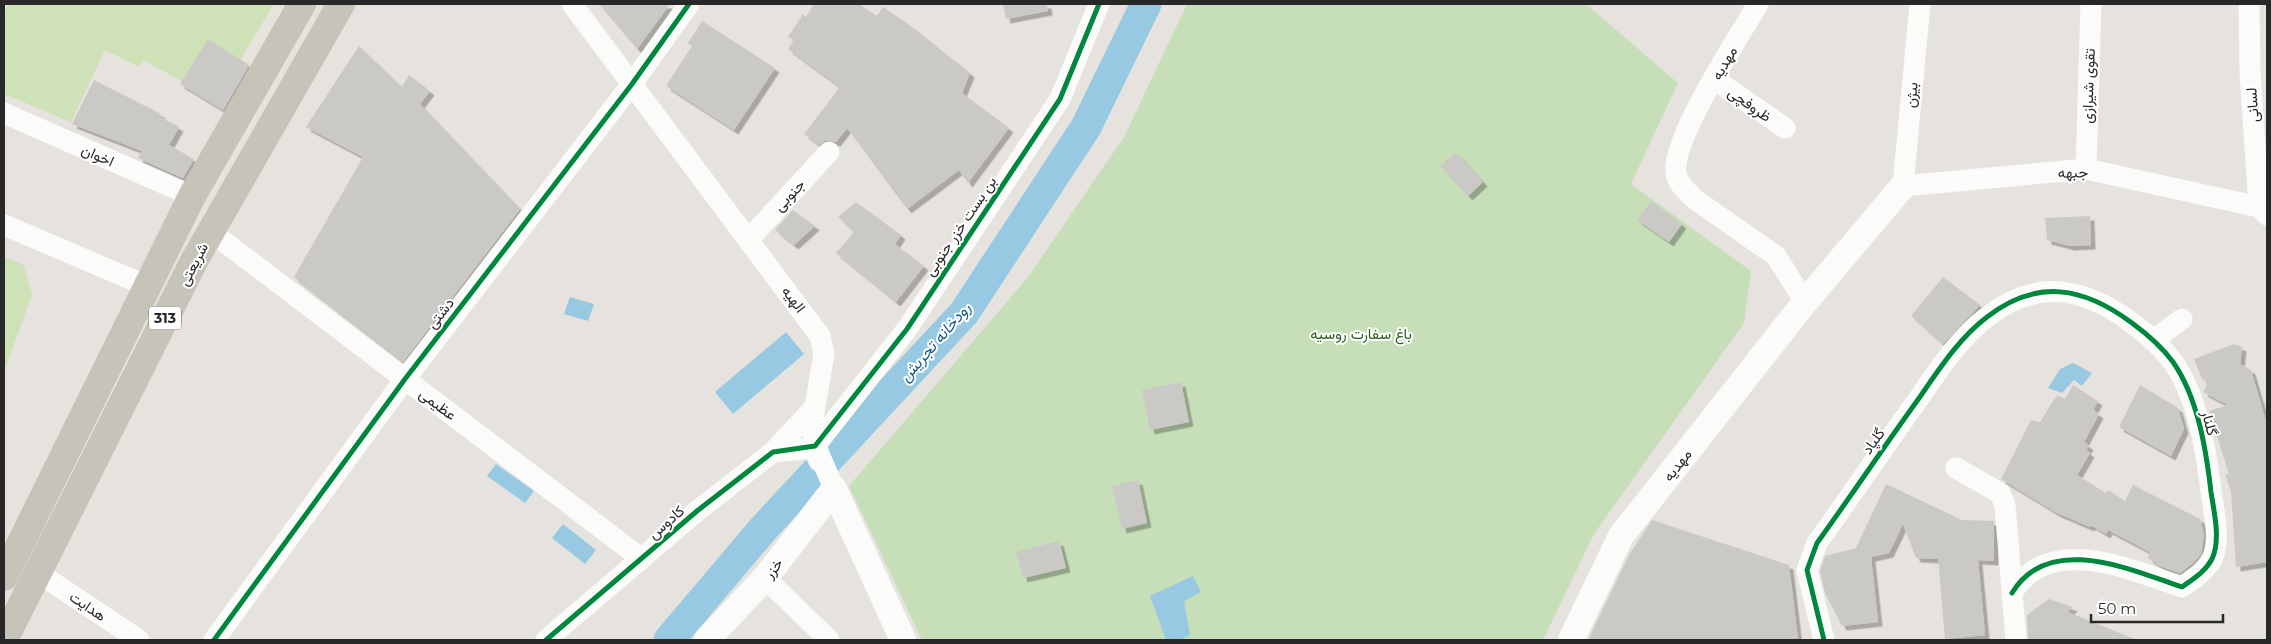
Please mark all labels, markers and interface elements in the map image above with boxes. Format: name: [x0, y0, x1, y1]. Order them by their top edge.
street label: مهدیه: [1707, 43, 1741, 83]
street label: تقوی شیرازی: [2077, 48, 2100, 124]
street label: بیژن: [1900, 81, 1922, 109]
street label: ظروفچی: [1724, 82, 1776, 127]
street label: لسانی: [2241, 87, 2264, 123]
street label: اخوان: [79, 139, 117, 171]
street label: جبهه: [2058, 162, 2088, 182]
street label: بن بست خزر جنوبی: [920, 173, 1001, 280]
street label: جنوبی: [769, 175, 809, 216]
street label: شریعتی: [174, 239, 213, 289]
street label: الهیه: [778, 282, 810, 316]
street label: دشتی: [422, 294, 459, 333]
water label: رودخانه تجریش: [895, 298, 976, 386]
road number: 313: [149, 306, 181, 330]
park label: باغ سفارت روسیه: [1310, 324, 1412, 345]
street label: عظیمی: [415, 384, 461, 425]
street label: گلنار: [2197, 407, 2223, 438]
street label: گلپاد: [1857, 424, 1890, 458]
street label: مهدیه: [1658, 445, 1696, 485]
street label: کادوس: [644, 501, 689, 544]
street label: خزر: [759, 554, 787, 583]
street label: هدایت: [66, 587, 110, 625]
scale bar: [2091, 592, 2224, 624]
text: 50 m: [2098, 599, 2136, 618]

